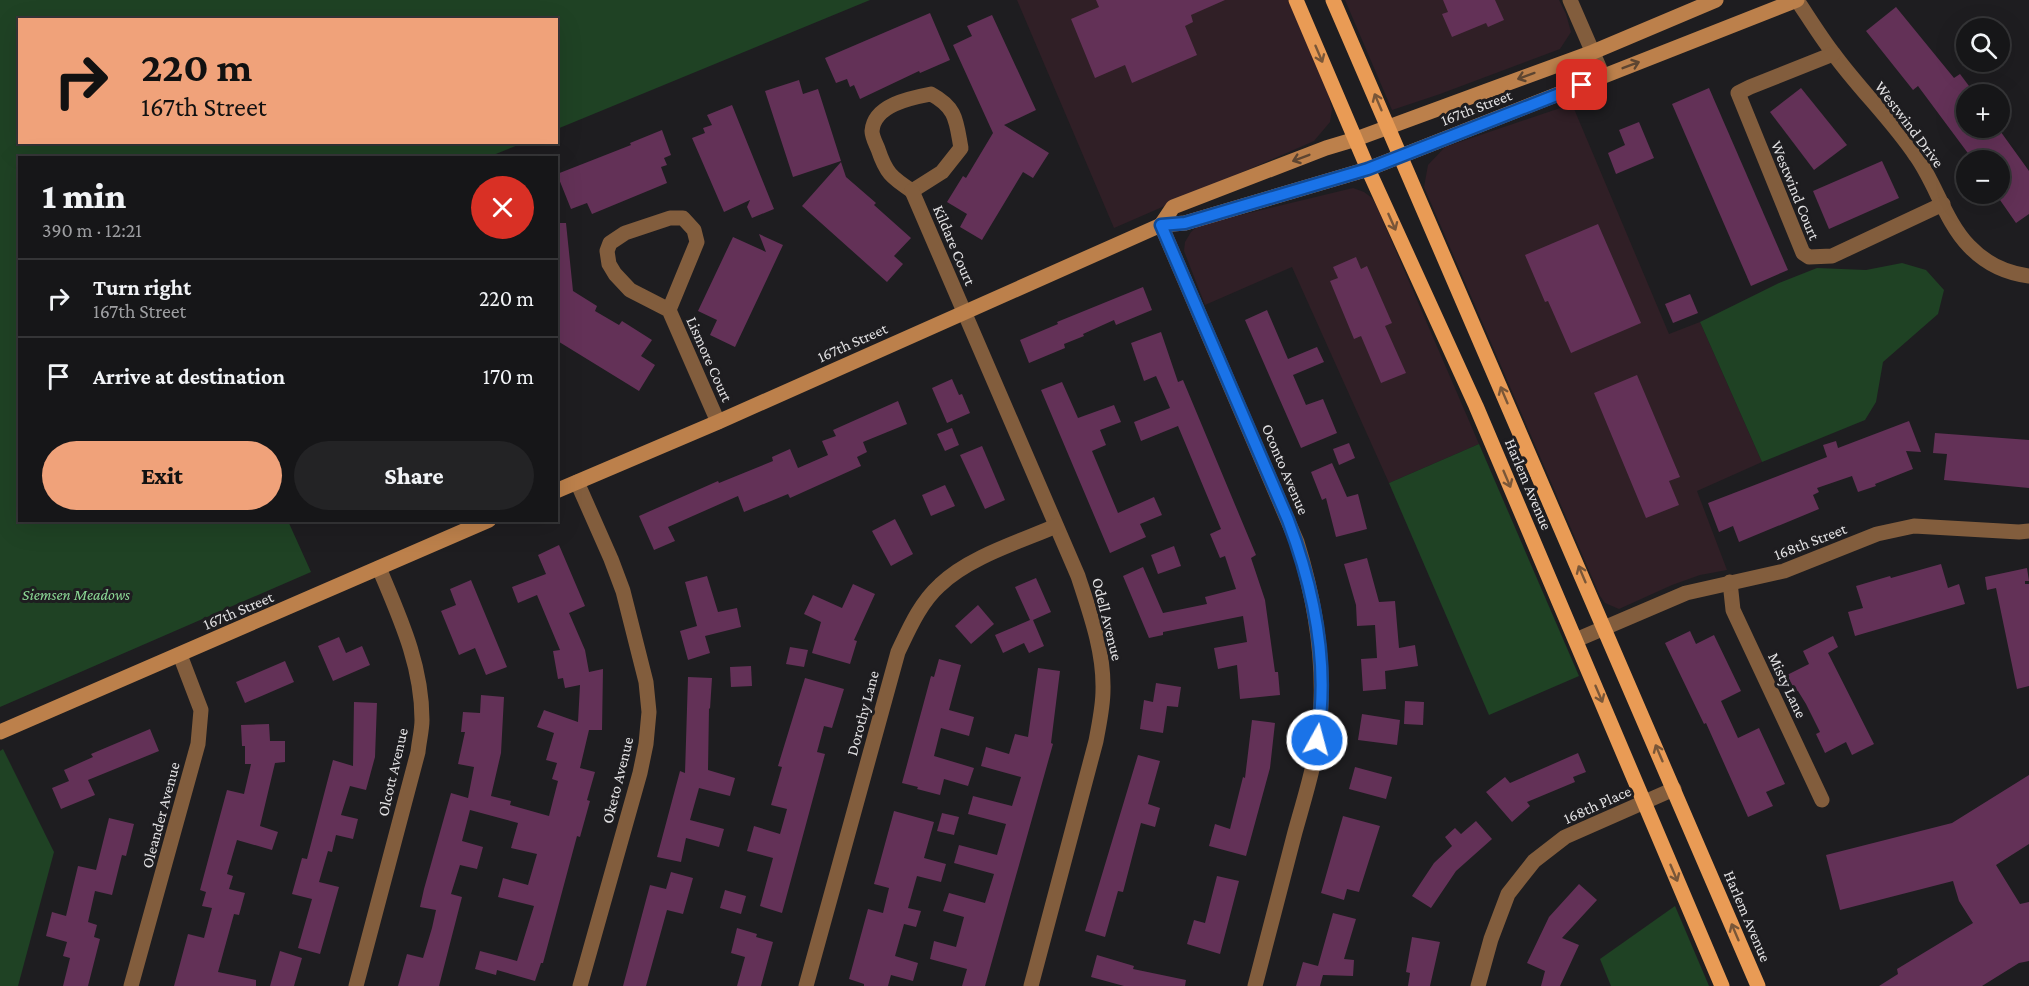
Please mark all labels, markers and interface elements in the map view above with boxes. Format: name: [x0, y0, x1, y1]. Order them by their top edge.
map controls: [1956, 18, 2010, 204]
button: search: [1956, 18, 2010, 72]
icon: right: [42, 42, 120, 120]
text: 220 m: [141, 43, 252, 90]
one-way arrow: [1314, 44, 1325, 62]
pin: [1556, 59, 1607, 110]
one-way arrow: [1621, 59, 1640, 70]
icon: arrive: [1565, 68, 1598, 101]
one-way arrow: [1517, 72, 1536, 83]
street label: Westwind Drive: [1872, 78, 1947, 171]
button: +: [1956, 84, 2010, 138]
street label: 167th Street: [1438, 86, 1515, 129]
text: 167th Street: [141, 92, 267, 122]
one-way arrow: [1371, 93, 1382, 111]
street label: Westwind Court: [1768, 138, 1823, 243]
button: −: [1956, 150, 2010, 204]
one-way arrow: [1292, 154, 1310, 165]
text: 1 min: [42, 176, 126, 216]
button: close: [471, 176, 534, 239]
street label: Kildare Court: [930, 203, 979, 289]
one-way arrow: [1387, 212, 1399, 230]
text: 390 m · 12:21: [42, 219, 142, 241]
text: Turn right: [93, 275, 191, 300]
icon: right: [42, 282, 75, 315]
text: 220 m: [479, 286, 534, 311]
text: 167th Street: [93, 300, 186, 322]
street label: Lismore Court: [683, 314, 736, 405]
street label: 167th Street: [815, 319, 890, 365]
icon: arrive: [42, 360, 75, 393]
text: Arrive at destination: [93, 364, 285, 389]
text: 170 m: [483, 364, 534, 389]
one-way arrow: [1498, 386, 1510, 404]
street label: Oconto Avenue: [1259, 421, 1312, 517]
street label: Harlem Avenue: [1502, 436, 1555, 532]
button: Exit: [42, 441, 282, 510]
button: Share: [294, 441, 534, 510]
one-way arrow: [1502, 469, 1514, 487]
street label: 168th Street: [1771, 520, 1850, 563]
one-way arrow: [1576, 565, 1587, 583]
street label: Odell Avenue: [1089, 576, 1126, 662]
park label: Siemsen Meadows: [22, 586, 130, 603]
street label: 167th Street: [201, 588, 276, 633]
street label: Misty Lane: [1764, 650, 1810, 721]
street label: Dorothy Lane: [843, 669, 883, 758]
one-way arrow: [1594, 684, 1605, 702]
position arrow: [1285, 708, 1349, 772]
street label: Olcott Avenue: [374, 726, 411, 818]
street label: Oketo Avenue: [599, 735, 636, 825]
one-way arrow: [1653, 744, 1664, 763]
street label: Oleander Avenue: [138, 760, 183, 870]
street label: 168th Place: [1561, 782, 1634, 827]
one-way arrow: [1669, 864, 1681, 882]
street label: Harlem Avenue: [1721, 868, 1774, 964]
one-way arrow: [1729, 924, 1741, 942]

